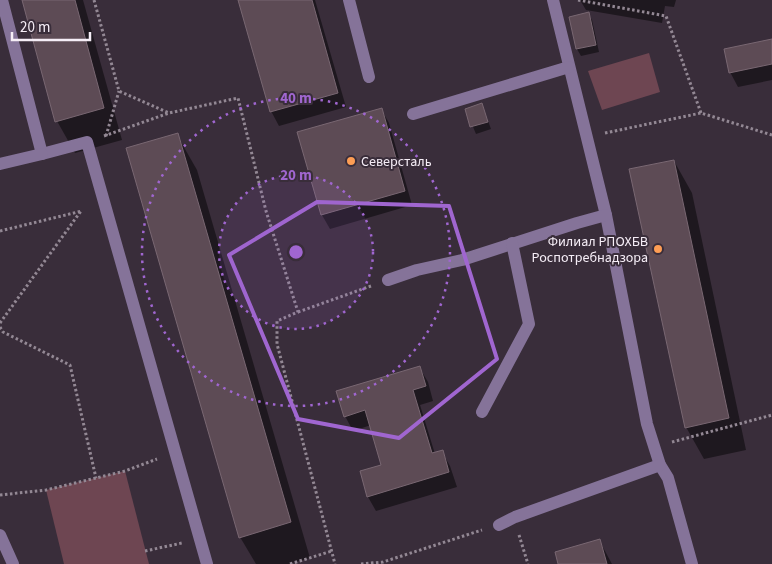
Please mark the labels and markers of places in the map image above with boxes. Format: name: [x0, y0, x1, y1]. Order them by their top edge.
place label: Северсталь: [361, 152, 432, 172]
marker: Северсталь: [345, 155, 357, 167]
place label: Филиал РПОХБВ Роспотребнадзора: [532, 232, 648, 268]
centre of rings: [287, 243, 305, 261]
marker: Филиал РПОХБВ Роспотребнадзора: [652, 243, 664, 255]

